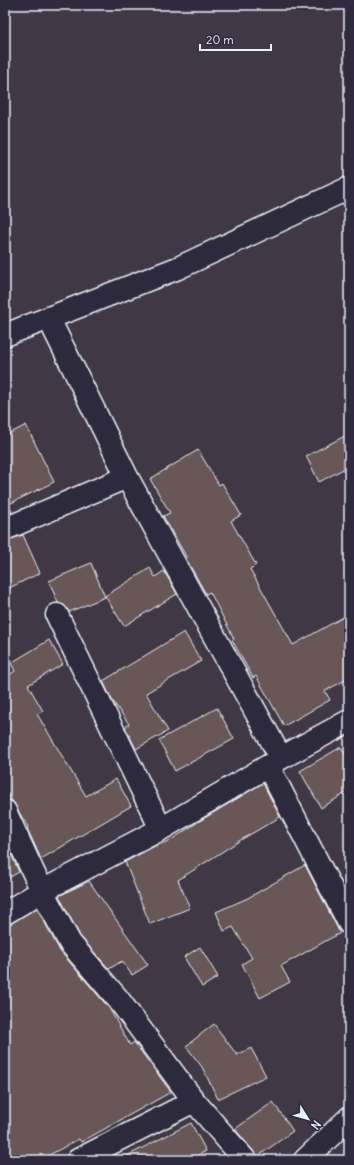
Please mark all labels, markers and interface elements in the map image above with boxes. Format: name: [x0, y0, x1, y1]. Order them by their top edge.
scale bar: [200, 26, 271, 52]
text: 20 m: [206, 32, 234, 47]
north arrow: [288, 1099, 328, 1139]
text: N: [308, 1118, 324, 1132]

